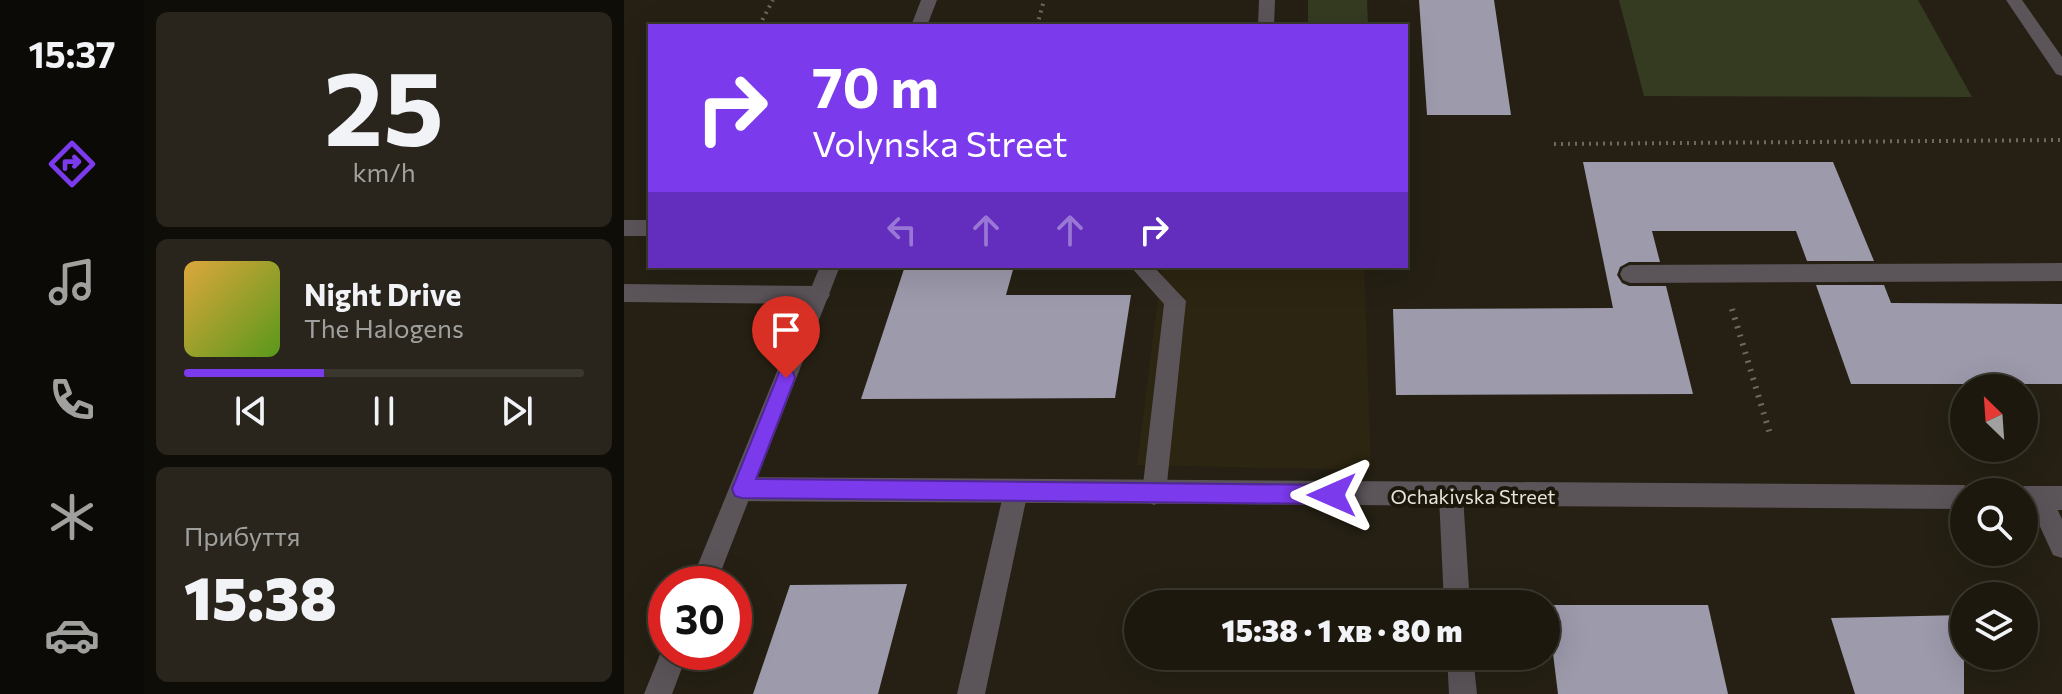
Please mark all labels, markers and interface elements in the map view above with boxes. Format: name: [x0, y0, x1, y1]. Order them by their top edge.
text: 15:37: [28, 31, 116, 75]
text: 25: [324, 40, 444, 167]
text: 70 m: [812, 51, 939, 120]
icon: right: [680, 56, 784, 160]
text: Volynska Street: [812, 120, 1067, 164]
icon: directions: [44, 136, 100, 192]
text: km/h: [352, 156, 416, 187]
icon: left: [880, 208, 924, 252]
icon: ahead: [964, 208, 1008, 252]
icon: ahead: [1048, 208, 1092, 252]
icon: right: [1132, 208, 1176, 252]
icon: music: [44, 254, 100, 310]
text: Night Drive: [304, 275, 461, 312]
pin: [752, 296, 820, 378]
icon: arrive: [764, 308, 808, 352]
text: The Halogens: [304, 312, 464, 343]
icon: phone: [44, 372, 100, 428]
north arrow: [1950, 374, 2038, 462]
map controls: [1950, 374, 2038, 670]
icon: previous: [229, 389, 273, 433]
icon: pause: [362, 389, 406, 433]
icon: next: [495, 389, 539, 433]
position arrow: [1290, 453, 1374, 537]
button: search: [1950, 478, 2038, 566]
street label: Ochakivska Street: [1390, 484, 1556, 508]
icon: climate: [44, 489, 100, 545]
text: Прибуття: [184, 520, 300, 551]
text: 15:38: [184, 559, 337, 632]
speed limit sign: 30: [648, 566, 752, 670]
button: layers: [1950, 582, 2038, 670]
icon: car: [44, 607, 100, 663]
text: 15:38 · 1 хв · 80 m: [1222, 611, 1462, 648]

